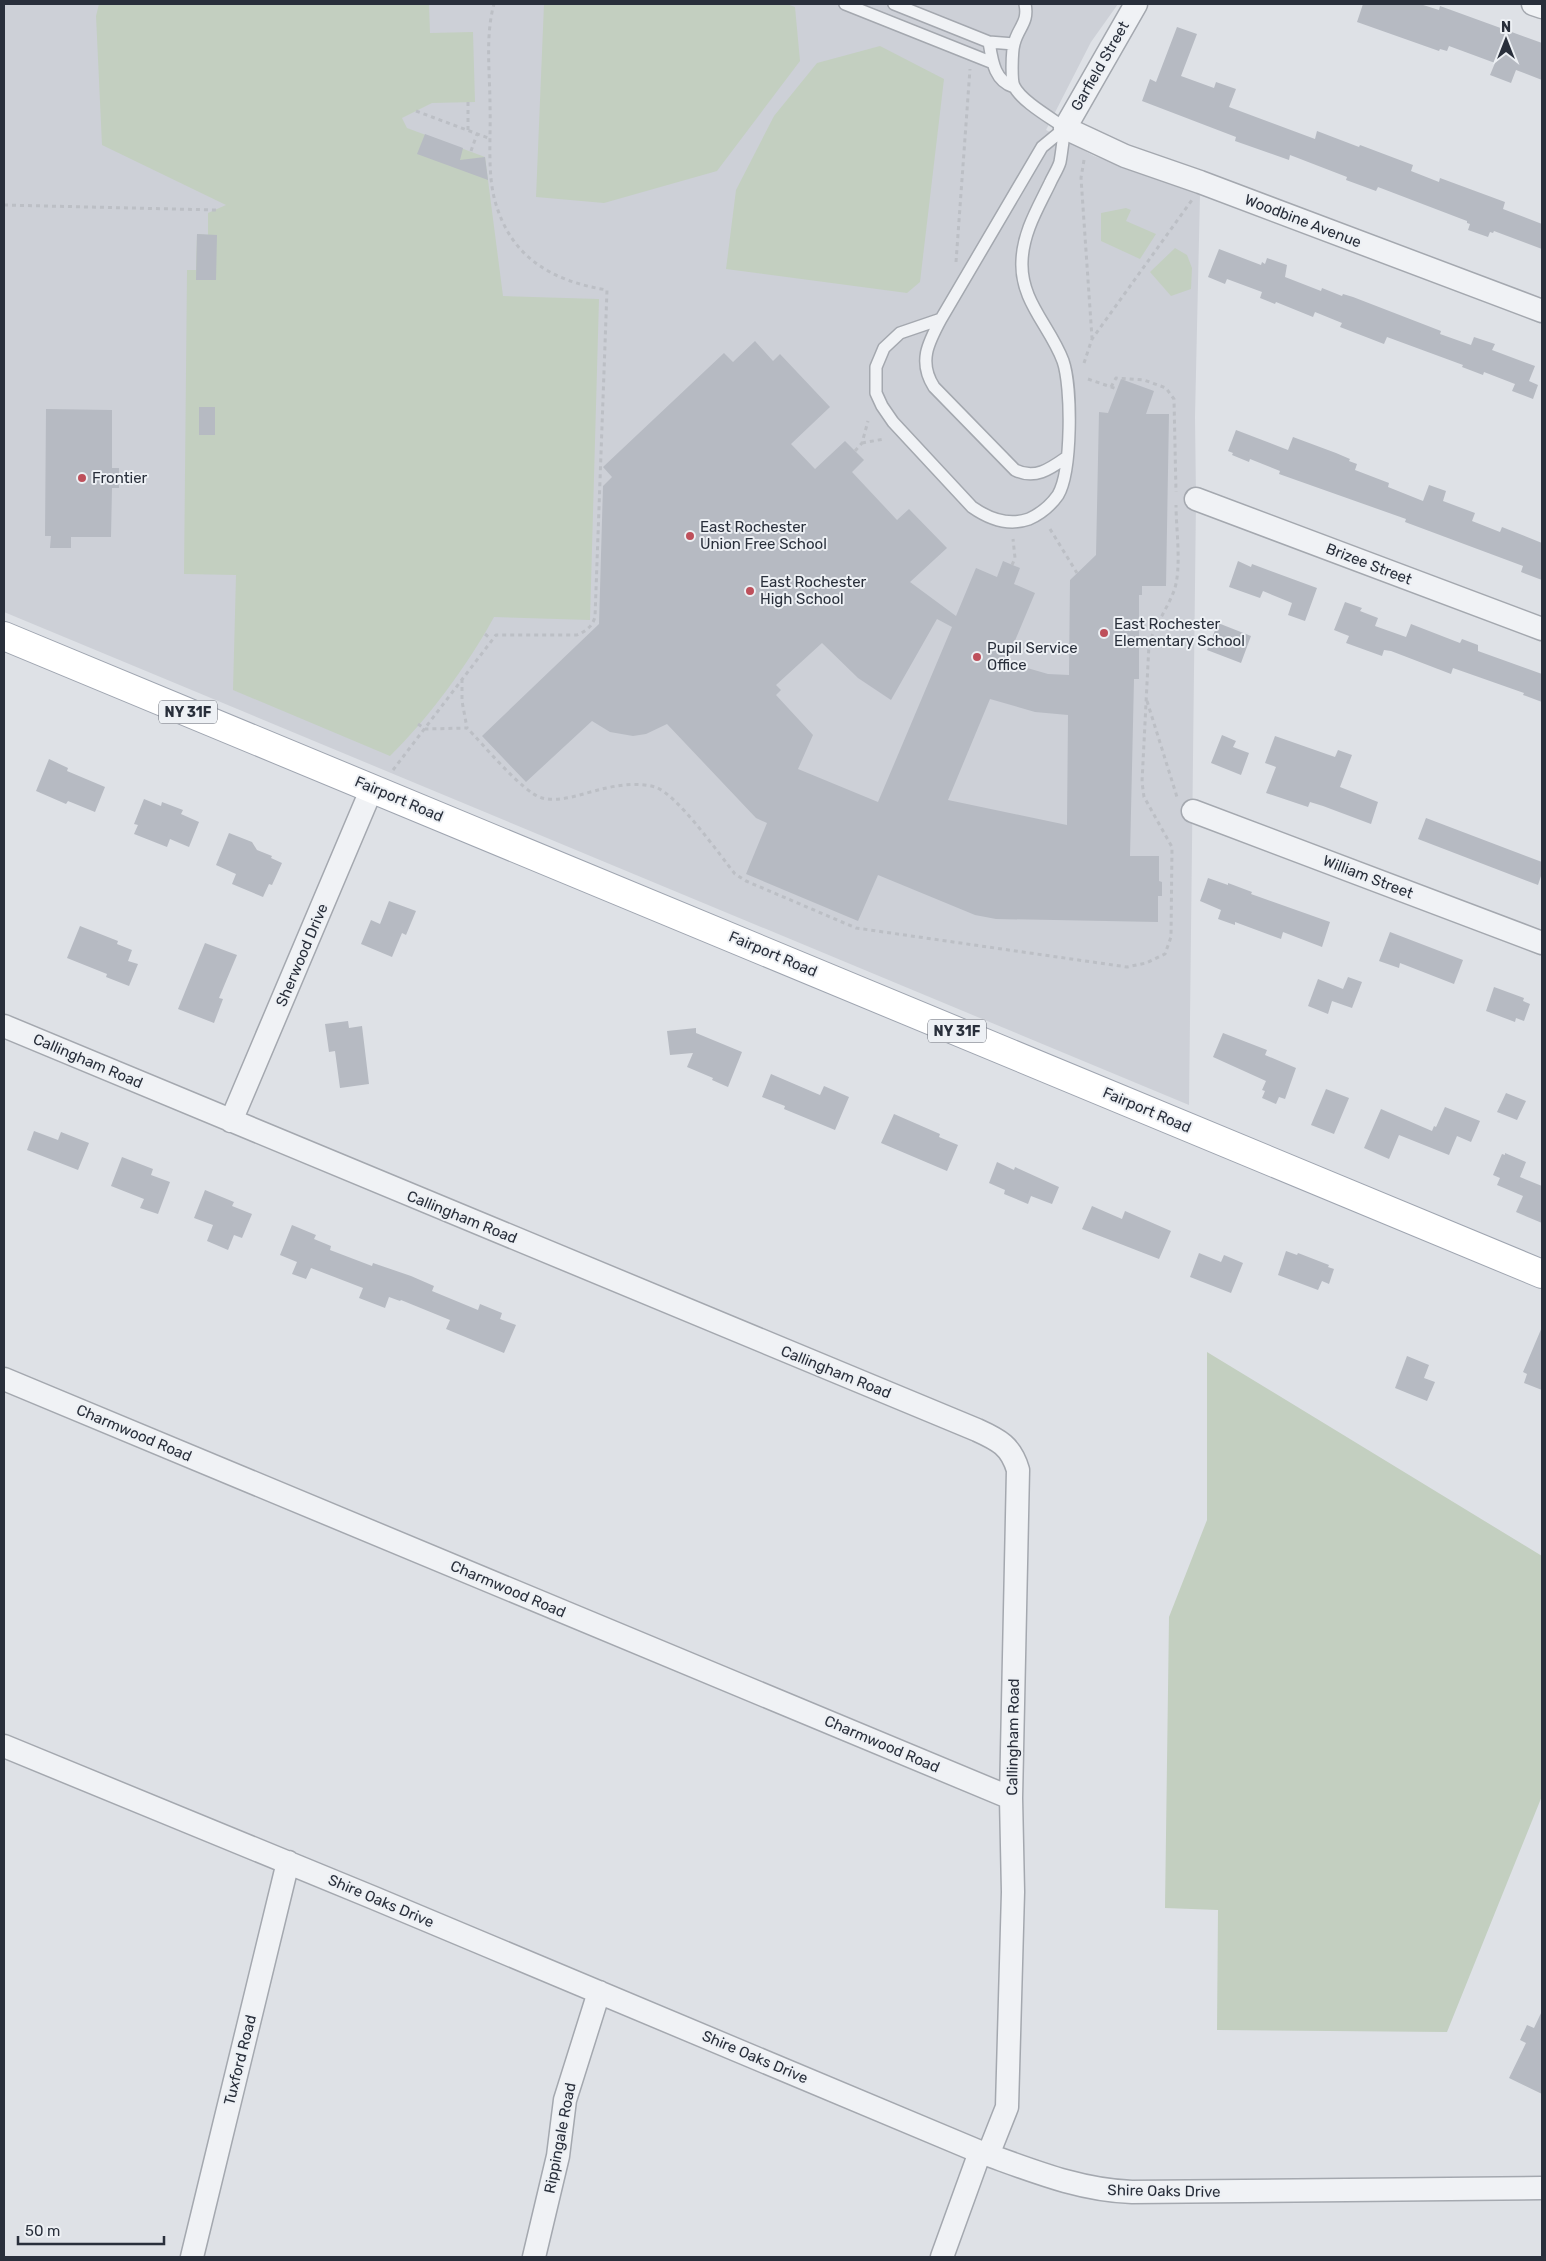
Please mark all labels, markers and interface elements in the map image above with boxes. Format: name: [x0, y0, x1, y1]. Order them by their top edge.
north arrow: [1481, 15, 1531, 65]
street label: Garfield Street: [1067, 18, 1133, 114]
text: N: [1501, 19, 1511, 36]
street label: Woodbine Avenue: [1242, 190, 1364, 252]
place label: Frontier: [92, 469, 148, 487]
marker: Frontier: [76, 472, 88, 484]
place label: East Rochester Union Free School: [700, 518, 827, 553]
marker: East Rochester Union Free School: [684, 530, 696, 542]
street label: Brizee Street: [1323, 539, 1415, 589]
place label: East Rochester High School: [760, 573, 867, 608]
marker: East Rochester High School: [744, 585, 756, 597]
place label: East Rochester Elementary School: [1114, 615, 1245, 650]
marker: East Rochester Elementary School: [1098, 627, 1110, 639]
place label: Pupil Service Office: [987, 639, 1078, 674]
marker: Pupil Service Office: [971, 651, 983, 663]
road number: NY 31F: [159, 700, 217, 724]
street label: Fairport Road: [352, 772, 446, 826]
street label: William Street: [1320, 852, 1416, 903]
street label: Sherwood Drive: [272, 901, 332, 1009]
street label: Fairport Road: [726, 927, 820, 981]
road number: NY 31F: [928, 1019, 986, 1042]
street label: Callingham Road: [31, 1030, 145, 1092]
street label: Fairport Road: [1100, 1083, 1194, 1137]
street label: Callingham Road: [404, 1187, 520, 1247]
street label: Callingham Road: [778, 1342, 894, 1402]
street label: Charmwood Road: [74, 1401, 194, 1465]
street label: Charmwood Road: [448, 1557, 568, 1621]
street label: Callingham Road: [1003, 1678, 1023, 1796]
street label: Charmwood Road: [822, 1712, 942, 1776]
street label: Shire Oaks Drive: [325, 1871, 437, 1931]
street label: Tuxford Road: [220, 2013, 260, 2107]
street label: Shire Oaks Drive: [699, 2027, 811, 2087]
street label: Rippingale Road: [540, 2081, 580, 2195]
street label: Shire Oaks Drive: [1107, 2181, 1221, 2201]
scale bar: [18, 2214, 164, 2246]
text: 50 m: [25, 2222, 60, 2240]

